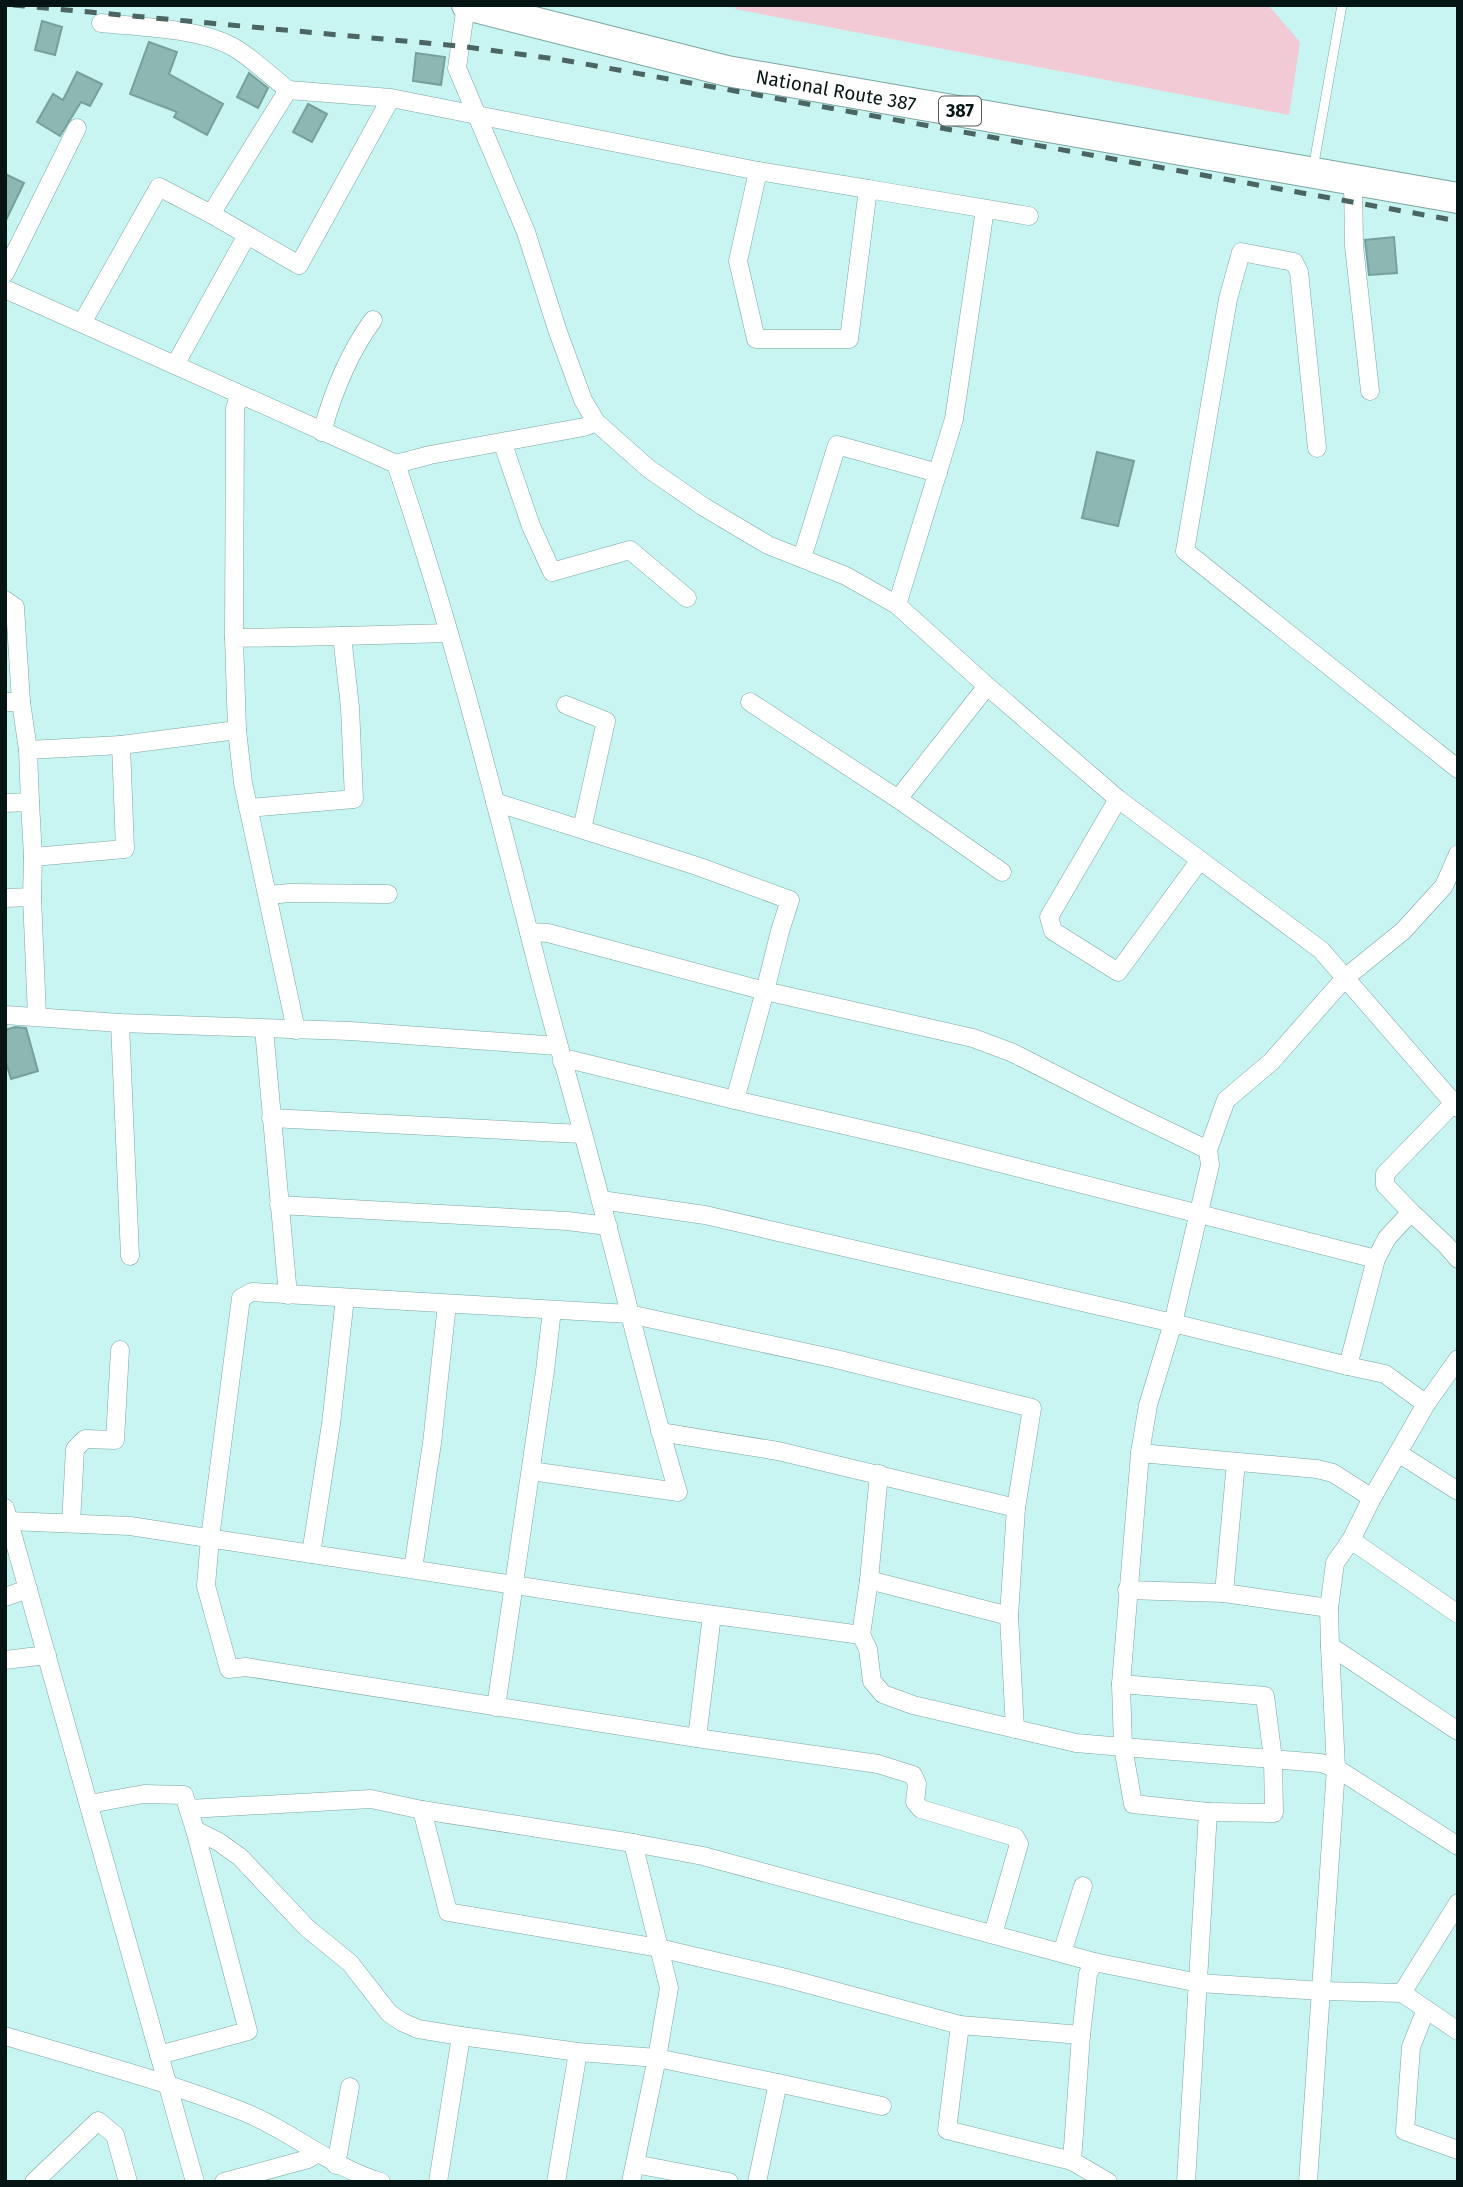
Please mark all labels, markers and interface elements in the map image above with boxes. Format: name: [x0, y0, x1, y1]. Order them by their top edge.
street label: National Route 387: [754, 65, 918, 116]
road number: 387: [939, 96, 981, 126]

